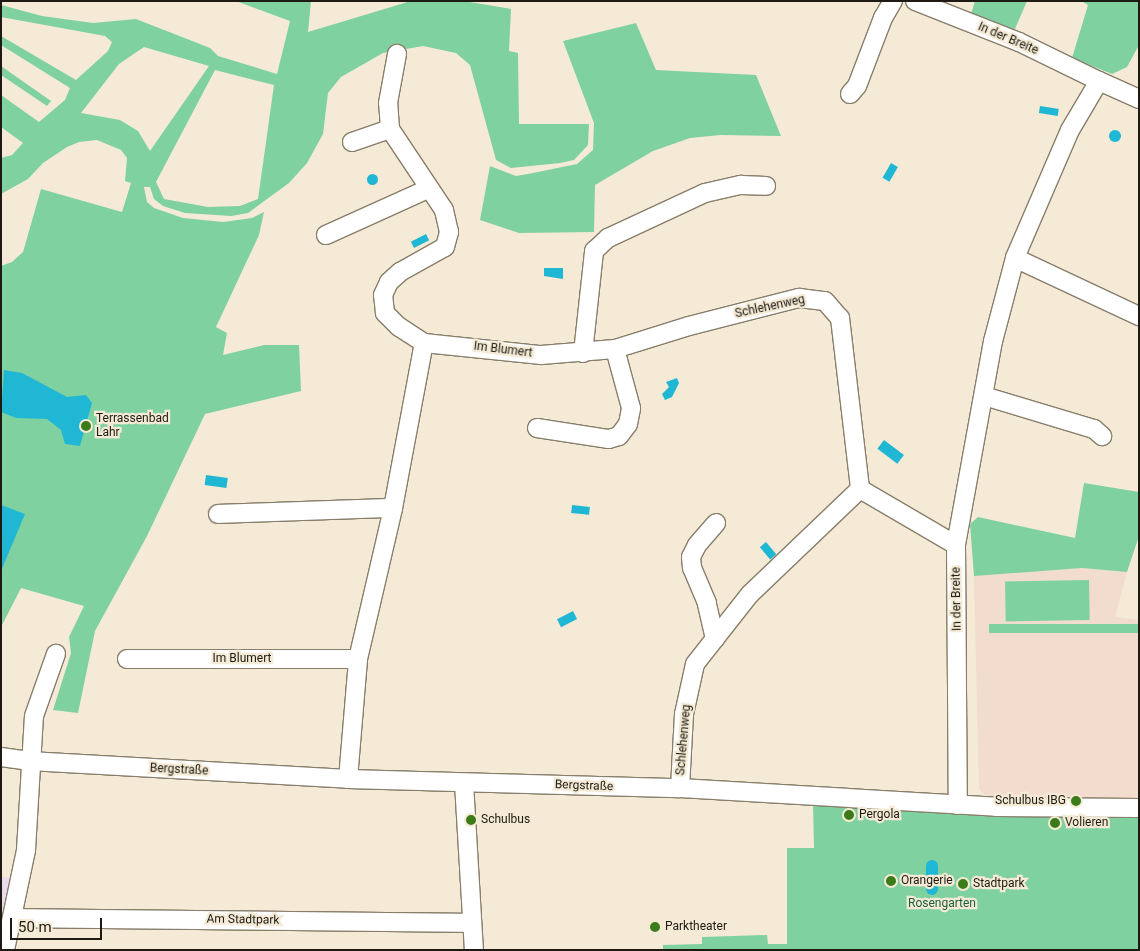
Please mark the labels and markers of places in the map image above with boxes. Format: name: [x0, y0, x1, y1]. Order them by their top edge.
place label: Terrassenbad Lahr: [96, 412, 169, 440]
marker: Terrassenbad Lahr: [80, 420, 92, 432]
place label: Schulbus IBG: [995, 794, 1066, 808]
marker: Schulbus IBG: [1070, 795, 1082, 807]
place label: Pergola: [859, 808, 900, 822]
marker: Pergola: [843, 809, 855, 821]
place label: Schulbus: [481, 813, 530, 827]
marker: Schulbus: [465, 814, 477, 826]
place label: Volieren: [1065, 816, 1108, 830]
marker: Volieren: [1049, 817, 1061, 829]
place label: Orangerie: [901, 874, 953, 888]
marker: Orangerie: [885, 875, 897, 887]
place label: Stadtpark: [973, 877, 1025, 891]
marker: Stadtpark: [957, 878, 969, 890]
place label: Parktheater: [665, 920, 727, 934]
marker: Parktheater: [649, 921, 661, 933]

